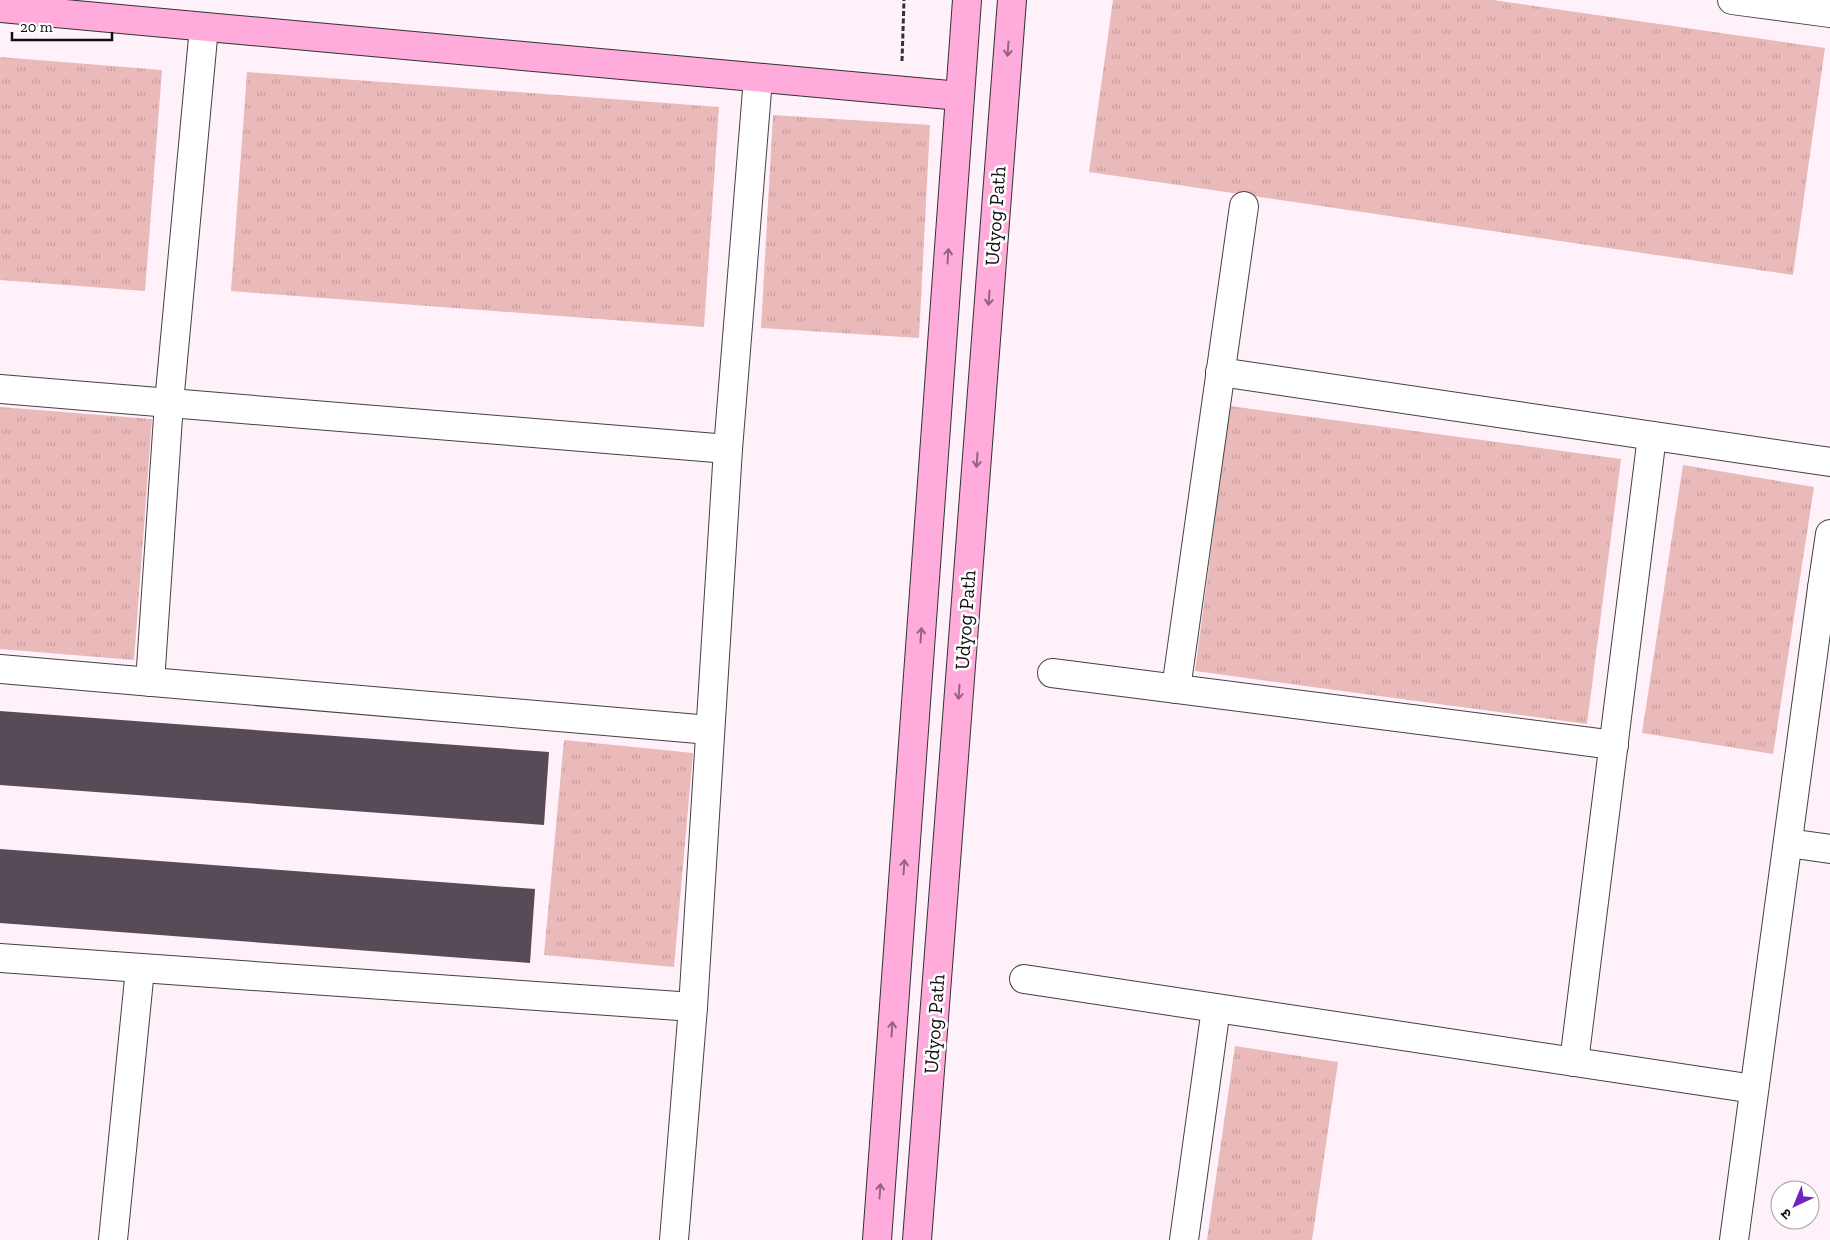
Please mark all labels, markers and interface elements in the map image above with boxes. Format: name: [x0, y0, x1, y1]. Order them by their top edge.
scale bar: [12, 10, 112, 42]
text: 20 m: [20, 18, 53, 36]
one-way arrow: [1004, 40, 1013, 56]
street label: Udyog Path: [980, 165, 1011, 267]
one-way arrow: [944, 249, 953, 265]
one-way arrow: [985, 290, 994, 306]
one-way arrow: [972, 452, 982, 468]
street label: Udyog Path: [950, 569, 981, 671]
one-way arrow: [916, 628, 925, 644]
one-way arrow: [955, 683, 964, 699]
one-way arrow: [899, 860, 908, 876]
street label: Udyog Path: [919, 973, 950, 1075]
one-way arrow: [887, 1022, 897, 1038]
north arrow: [1770, 1180, 1820, 1230]
one-way arrow: [876, 1184, 885, 1200]
text: उ: [1777, 1204, 1795, 1223]

